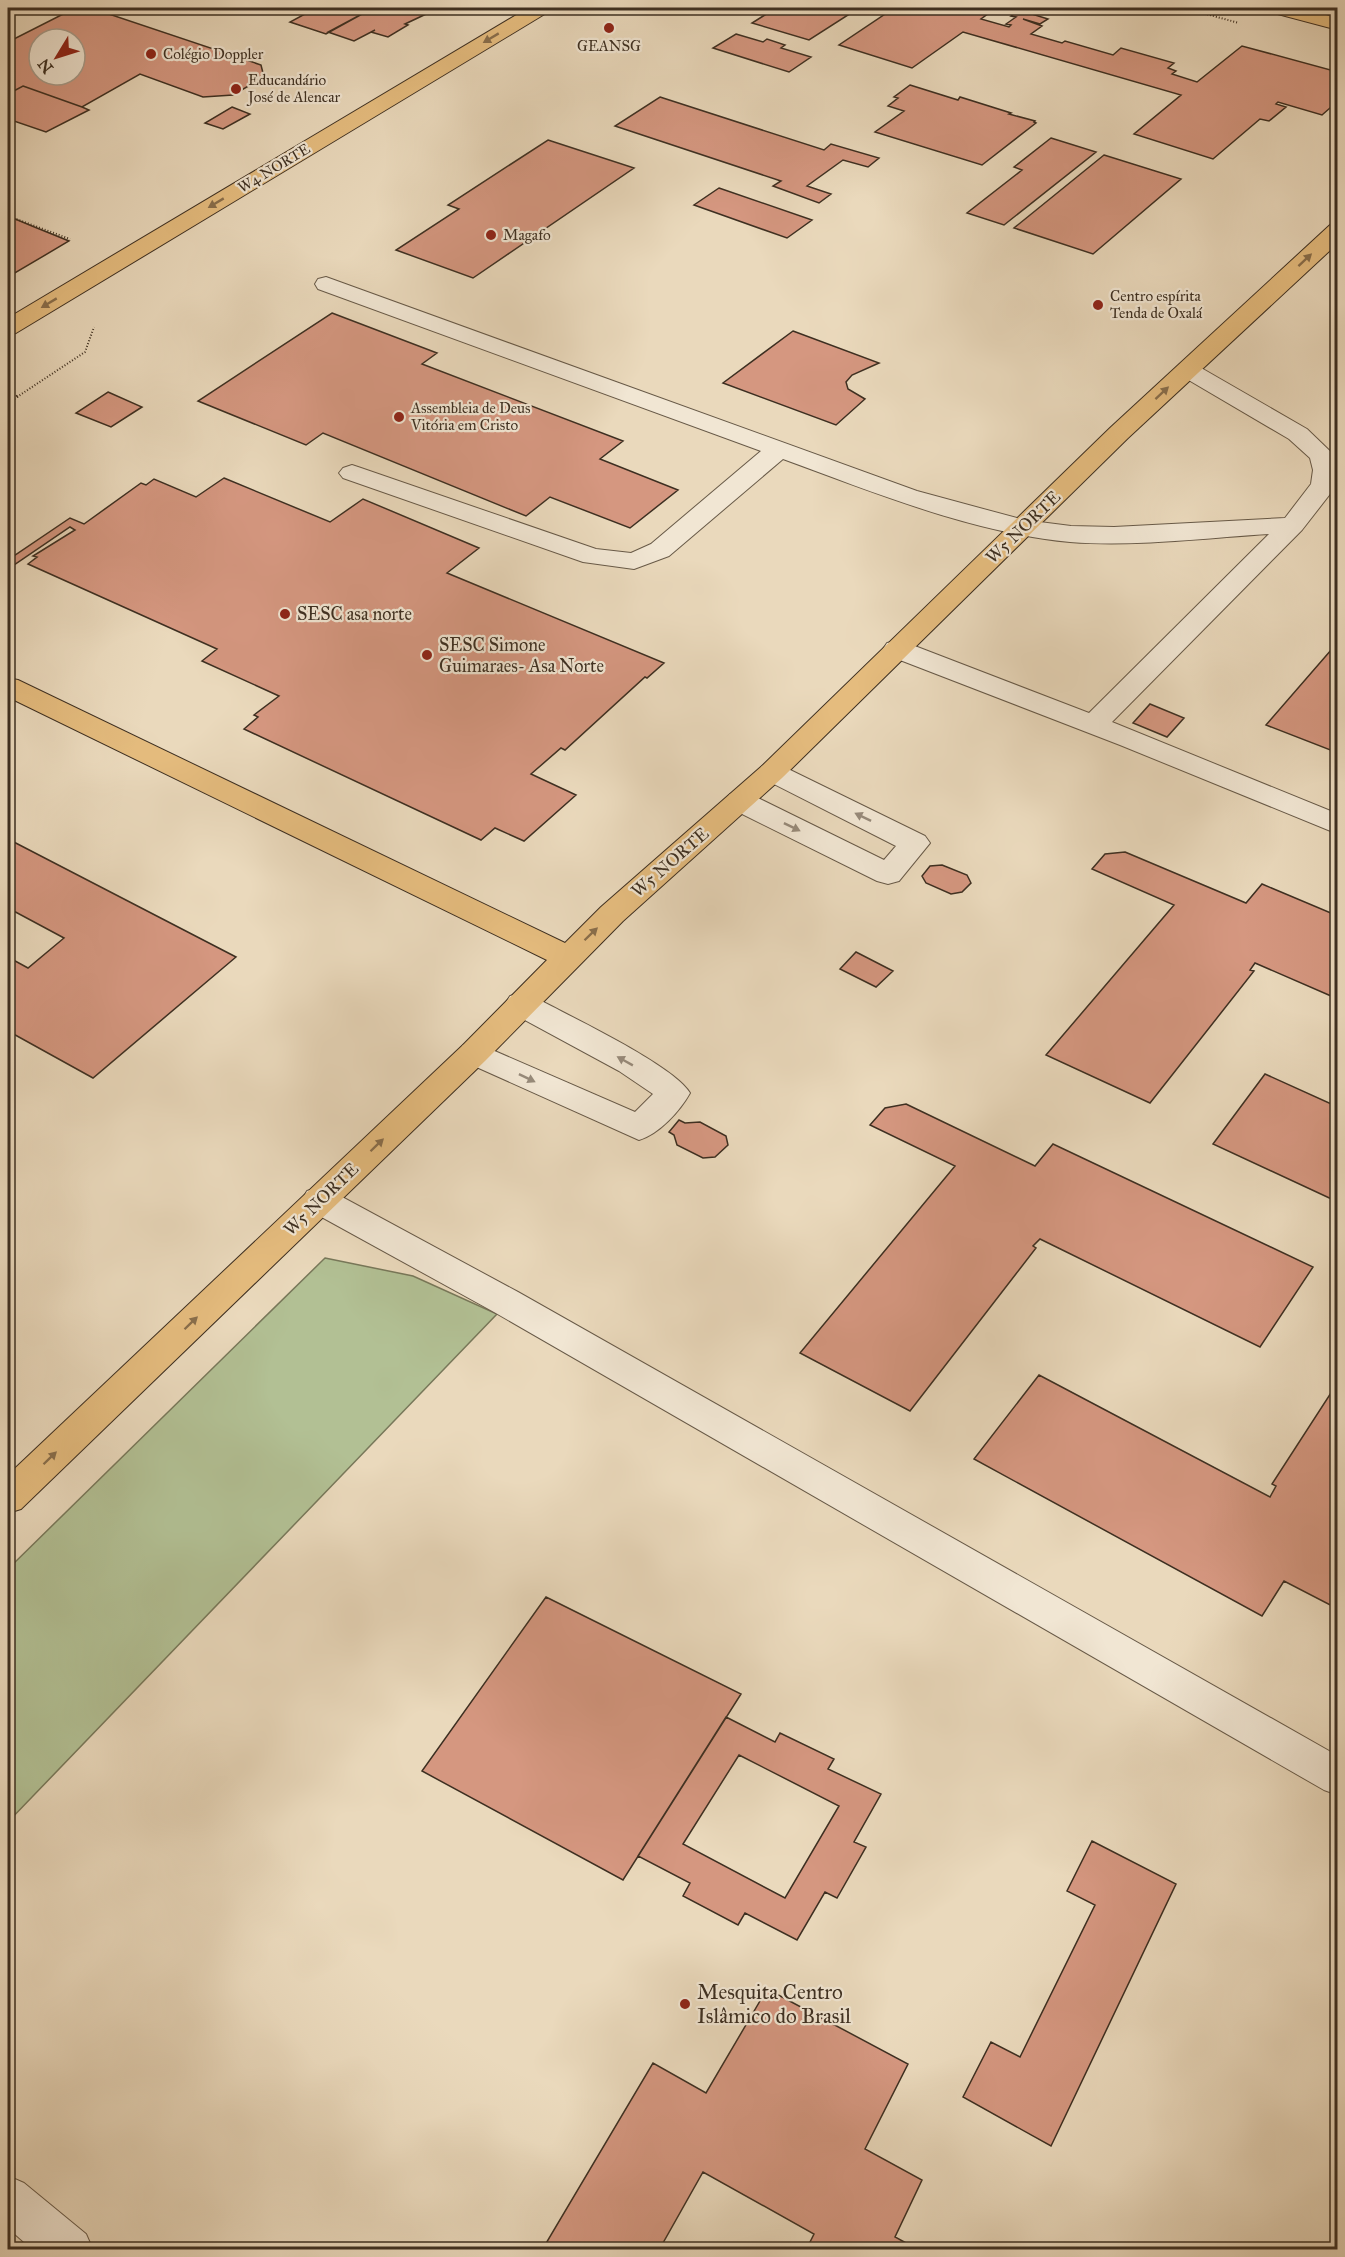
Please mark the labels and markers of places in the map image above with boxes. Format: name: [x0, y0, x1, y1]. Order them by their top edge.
marker: GEANSG: [602, 21, 616, 35]
place label: GEANSG: [577, 37, 641, 55]
place label: Colégio Doppler: [163, 45, 264, 63]
marker: Colégio Doppler: [144, 47, 158, 61]
place label: Educandário José de Alencar: [246, 71, 341, 107]
marker: Educandário José de Alencar: [229, 82, 243, 96]
place label: Magafo: [503, 226, 551, 244]
marker: Magafo: [484, 228, 498, 242]
place label: Centro espírita Tenda de Oxalá: [1110, 287, 1203, 322]
marker: Centro espírita Tenda de Oxalá: [1091, 298, 1105, 312]
place label: Assembleia de Deus Vitória em Cristo: [410, 399, 531, 434]
marker: Assembleia de Deus Vitória em Cristo: [392, 410, 406, 424]
place label: SESC asa norte: [297, 603, 412, 625]
marker: SESC asa norte: [278, 607, 292, 621]
place label: SESC Simone Guimaraes- Asa Norte: [439, 634, 604, 677]
marker: SESC Simone Guimaraes- Asa Norte: [420, 648, 434, 662]
place label: Mesquita Centro Islâmico do Brasil: [697, 1979, 851, 2029]
marker: Mesquita Centro Islâmico do Brasil: [678, 1997, 692, 2011]

